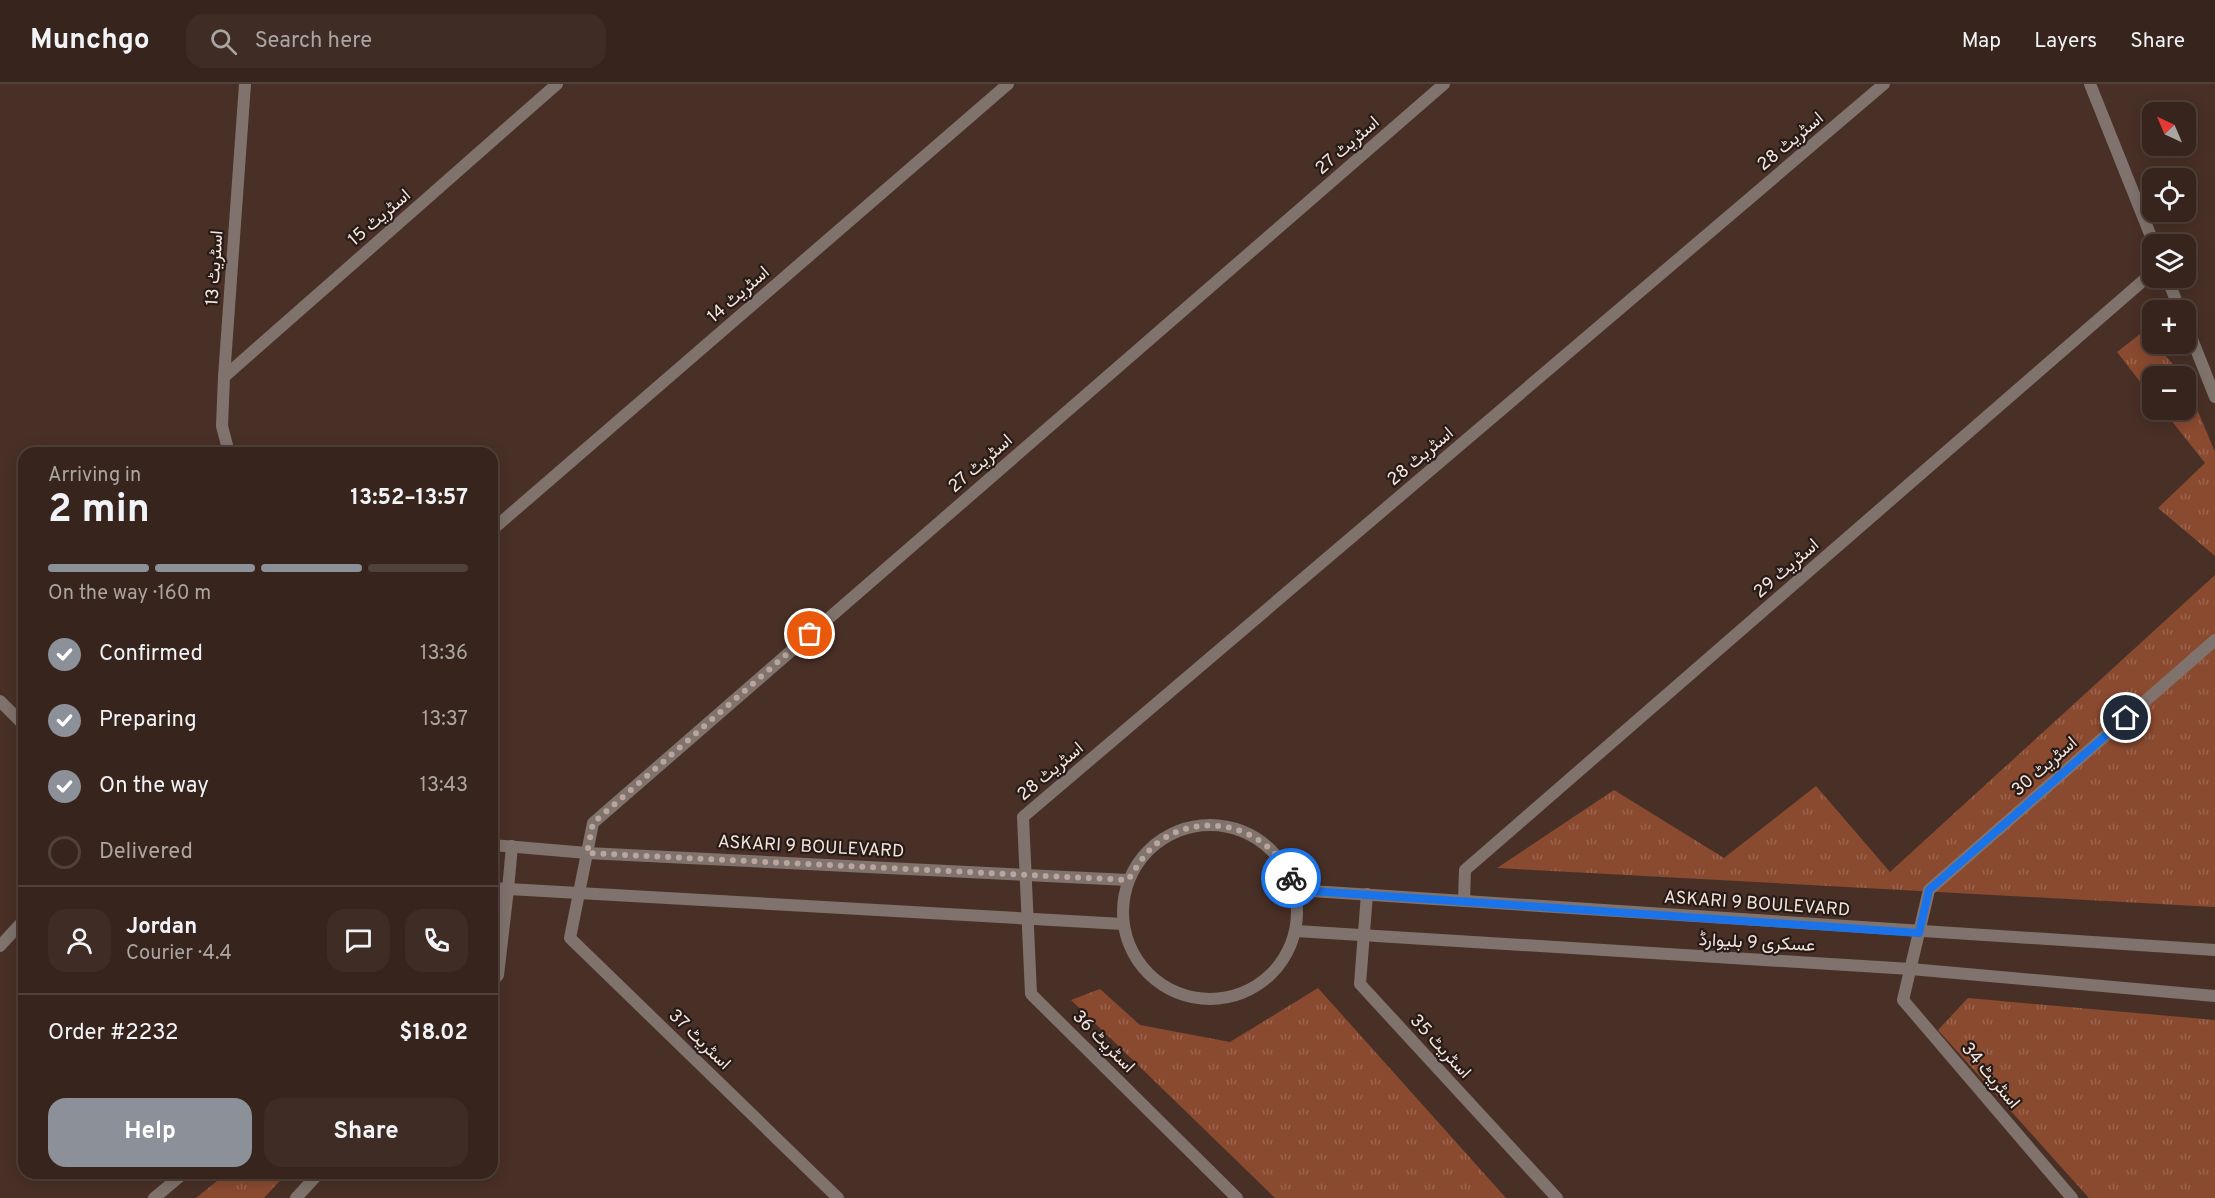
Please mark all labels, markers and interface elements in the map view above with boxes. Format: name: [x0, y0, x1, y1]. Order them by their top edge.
search box: [186, 14, 606, 68]
text: Munchgo: [30, 23, 150, 59]
icon: search: [207, 25, 240, 58]
text: Search here: [255, 28, 372, 55]
text: Map: [1962, 28, 2001, 55]
text: Layers: [2034, 28, 2097, 55]
text: Share: [2130, 28, 2185, 55]
north arrow: [2142, 102, 2196, 156]
map controls: [2142, 102, 2196, 420]
street label: اسٹریٹ 28: [1753, 108, 1829, 177]
street label: اسٹریٹ 27: [1311, 112, 1385, 180]
button: locate: [2142, 168, 2196, 222]
street label: اسٹریٹ 15: [344, 185, 416, 252]
street label: اسٹریٹ 13: [201, 230, 230, 307]
button: layers: [2142, 234, 2196, 288]
street label: اسٹریٹ 14: [703, 262, 775, 329]
button: +: [2142, 300, 2196, 354]
button: −: [2142, 366, 2196, 420]
street label: اسٹریٹ 28: [1383, 423, 1459, 492]
street label: اسٹریٹ 27: [944, 430, 1018, 498]
text: Arriving in: [48, 463, 141, 489]
text: 13:52–13:57: [350, 485, 468, 512]
text: 2 min: [48, 487, 150, 536]
street label: اسٹریٹ 29: [1749, 534, 1825, 604]
text: On the way · 160 m: [48, 581, 211, 607]
pin: [784, 608, 835, 659]
icon: bag: [793, 617, 826, 650]
icon: check: [48, 638, 81, 671]
text: Confirmed: [99, 641, 203, 668]
text: 13:36: [420, 641, 468, 667]
pin: [2100, 692, 2151, 743]
icon: home: [2109, 701, 2142, 734]
icon: check: [48, 704, 81, 737]
text: Preparing: [99, 707, 197, 734]
text: 13:37: [422, 707, 468, 733]
street label: اسٹریٹ 30: [2007, 732, 2083, 802]
street label: اسٹریٹ 28: [1013, 738, 1089, 807]
icon: check: [48, 770, 81, 803]
text: On the way: [99, 773, 209, 800]
text: 13:43: [420, 773, 468, 799]
street label: ASKARI 9 BOULEVARD: [717, 831, 905, 864]
text: Delivered: [99, 839, 193, 866]
courier: [1261, 848, 1321, 908]
icon: bike: [1275, 862, 1308, 895]
street label: ASKARI 9 BOULEVARD: [1663, 887, 1851, 922]
button: person: [48, 909, 111, 972]
button: chat: [327, 909, 390, 972]
button: phone: [405, 909, 468, 972]
text: Jordan: [126, 914, 197, 941]
street label: عسکری 9 بلیوارڈ: [1698, 929, 1816, 958]
text: Courier · 4.4: [126, 941, 232, 967]
street label: اسٹریٹ 37: [663, 1005, 735, 1075]
street label: اسٹریٹ 36: [1067, 1006, 1139, 1078]
street label: اسٹریٹ 35: [1404, 1010, 1476, 1084]
text: Order #2232: [48, 1020, 179, 1047]
text: $18.02: [399, 1020, 468, 1047]
street label: اسٹریٹ 34: [1955, 1038, 2024, 1114]
button: Help: [48, 1098, 252, 1167]
button: Share: [264, 1098, 468, 1167]

